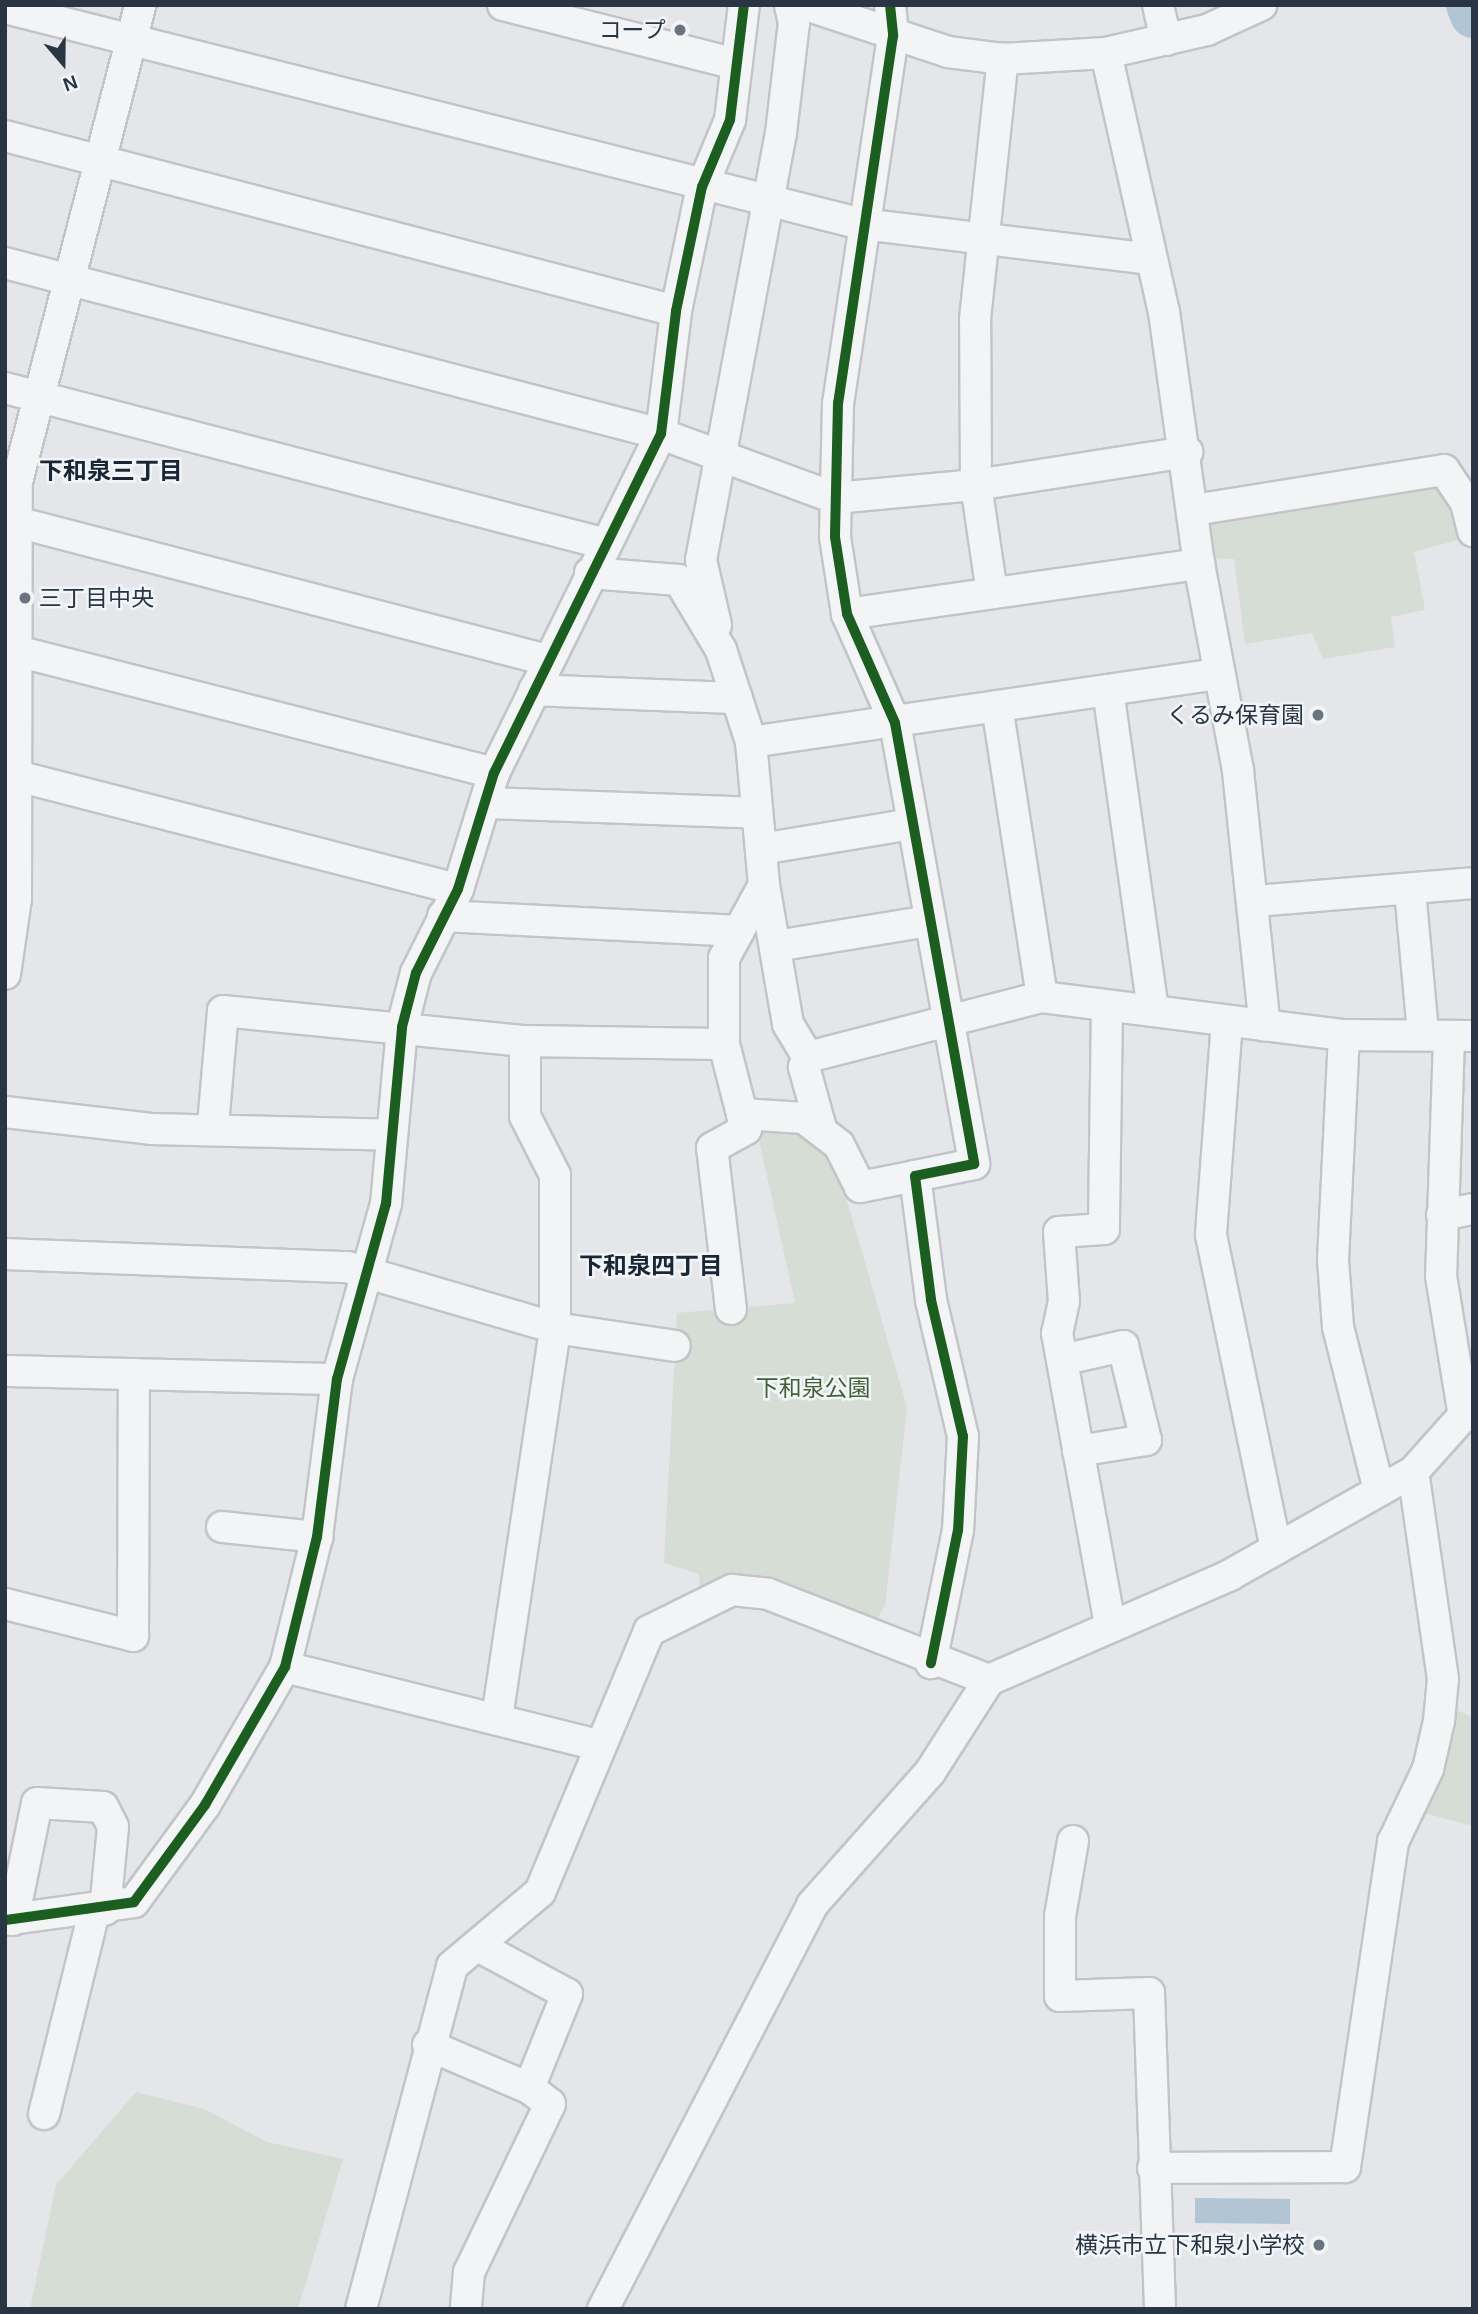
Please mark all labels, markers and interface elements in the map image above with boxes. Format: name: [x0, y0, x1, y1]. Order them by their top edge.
place label: コープ: [597, 16, 666, 44]
marker: コープ: [672, 22, 688, 38]
north arrow: [28, 28, 98, 98]
text: N: [60, 71, 80, 95]
district label: 下和泉三丁目: [39, 457, 183, 485]
place label: 三丁目中央: [39, 584, 154, 612]
marker: 三丁目中央: [17, 590, 33, 606]
place label: くるみ保育園: [1166, 701, 1304, 729]
marker: くるみ保育園: [1310, 707, 1326, 723]
district label: 下和泉四丁目: [579, 1252, 723, 1280]
park label: 下和泉公園: [756, 1374, 870, 1402]
place label: 横浜市立下和泉小学校: [1075, 2231, 1305, 2259]
marker: 横浜市立下和泉小学校: [1311, 2237, 1327, 2253]

